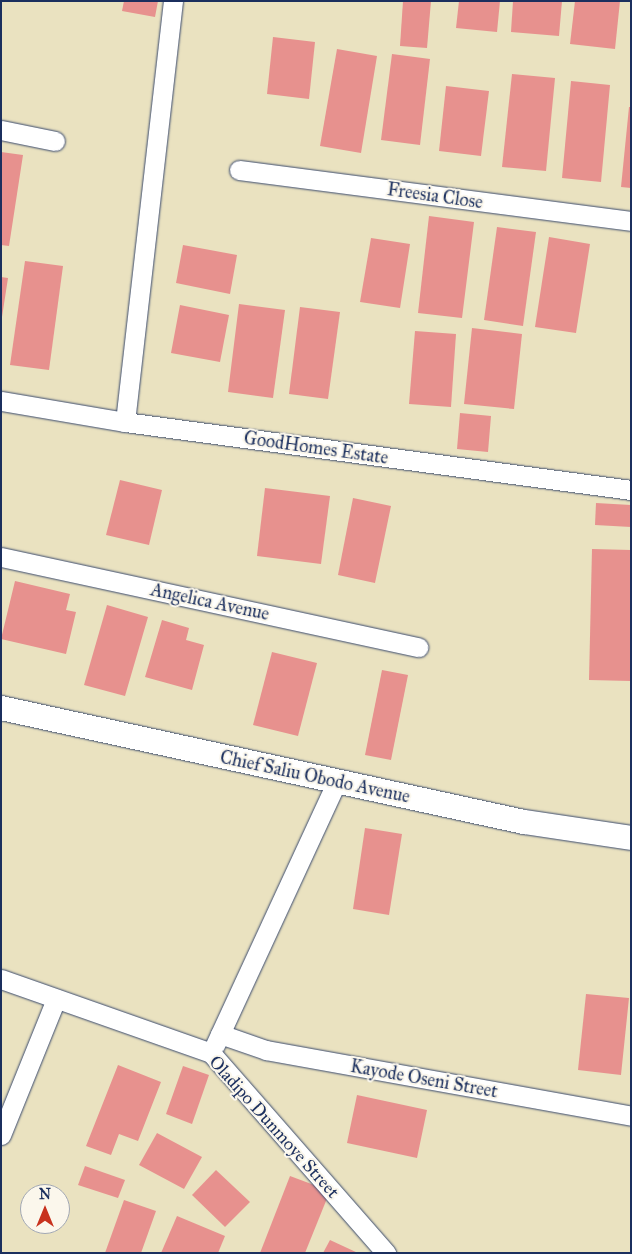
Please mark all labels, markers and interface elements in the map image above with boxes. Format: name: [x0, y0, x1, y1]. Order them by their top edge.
street label: Freesia Close: [386, 179, 484, 213]
street label: GoodHomes Estate: [242, 427, 390, 469]
street label: Angelica Avenue: [149, 579, 271, 625]
street label: Chief Saliu Obodo Avenue: [218, 746, 412, 808]
street label: Oladipo Dunmoye Street: [204, 1051, 344, 1203]
street label: Kayode Oseni Street: [349, 1055, 499, 1103]
north arrow: [20, 1184, 70, 1234]
text: N: [39, 1186, 51, 1203]

